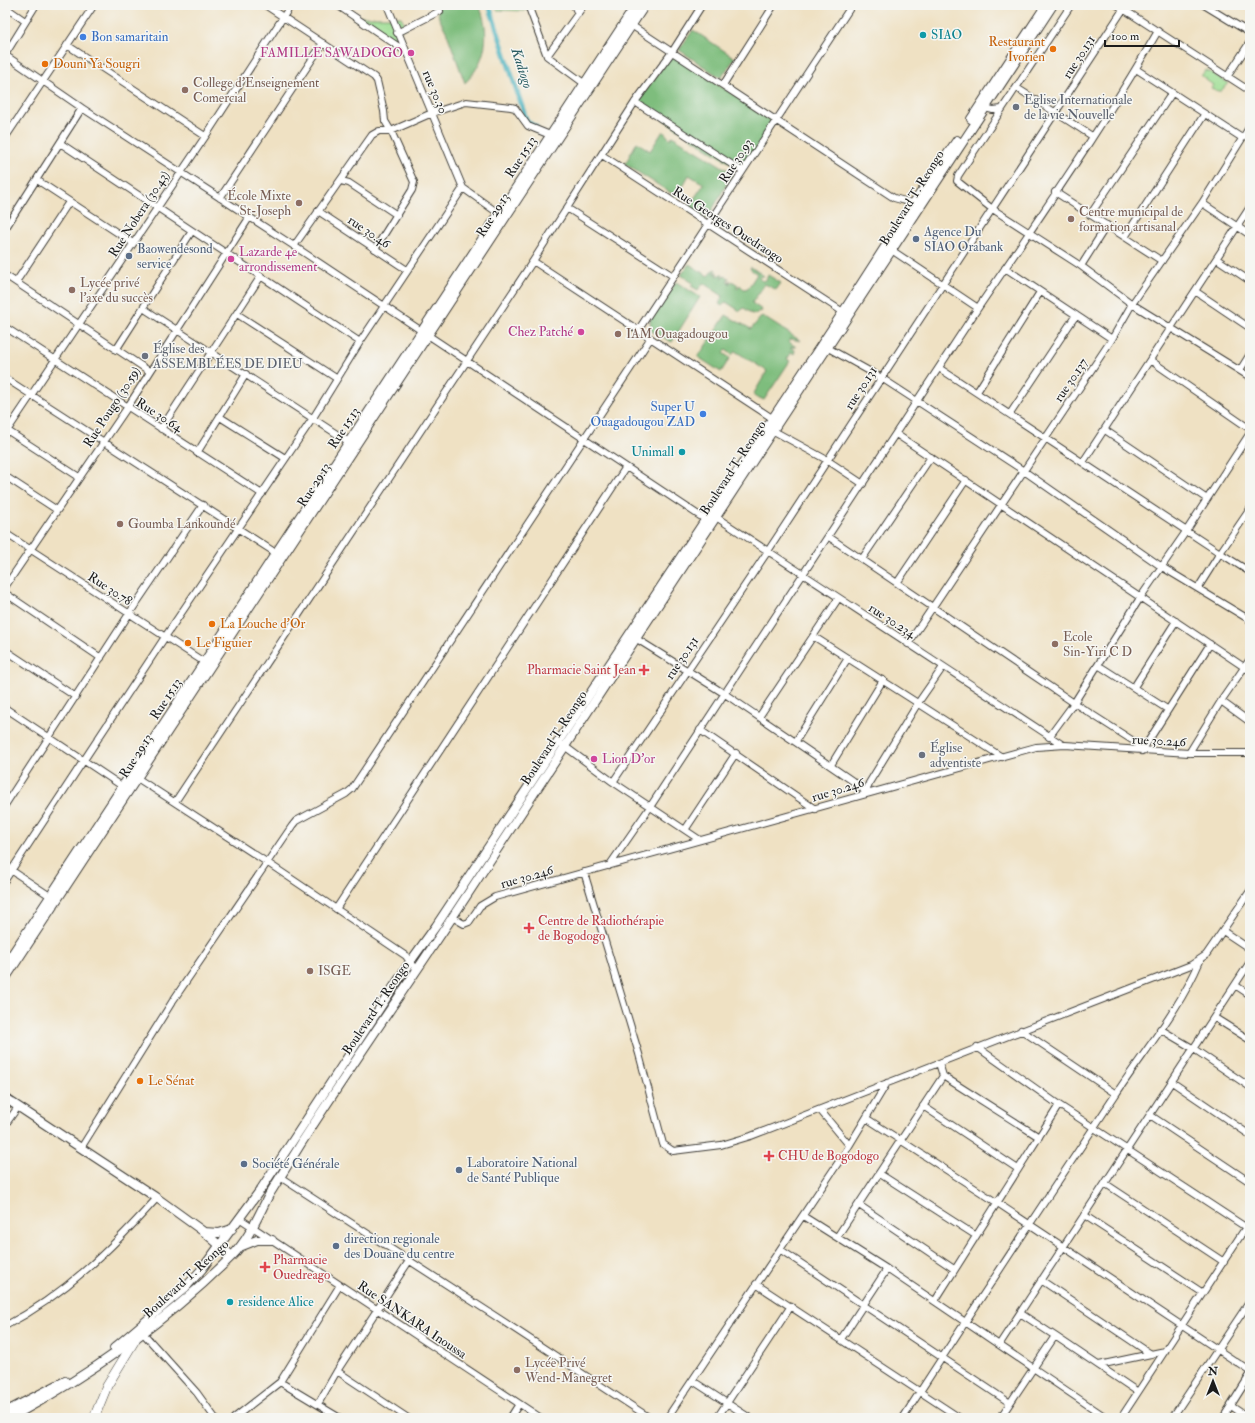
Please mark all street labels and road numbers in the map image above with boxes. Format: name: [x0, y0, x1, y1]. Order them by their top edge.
street label: rue 30.131: [1059, 32, 1099, 82]
street label: rue 30.30: [419, 68, 451, 116]
street label: Rue 15.13: [502, 133, 540, 181]
street label: Rue 30.93: [716, 136, 756, 186]
street label: Boulevard T. Reongo: [876, 147, 948, 249]
street label: Rue Nobera (30.43): [105, 168, 173, 260]
street label: Rue Georges Ouedraogo: [670, 183, 786, 267]
street label: Rue 29.13: [473, 190, 513, 240]
street label: rue 30.46: [345, 212, 394, 253]
street label: rue 30.137: [1051, 355, 1091, 405]
street label: rue 30.131: [841, 363, 881, 413]
street label: Rue Pougo (30.59): [80, 364, 144, 450]
street label: Rue 30.64: [133, 394, 186, 436]
street label: Rue 15.13: [325, 404, 363, 452]
street label: Boulevard T. Reongo: [696, 418, 770, 518]
street label: Rue 29.13: [294, 460, 334, 510]
street label: Rue 30.78: [85, 569, 135, 609]
street label: rue 30.234: [866, 600, 919, 643]
street label: rue 30.131: [662, 633, 702, 682]
street label: Rue 15.13: [147, 675, 185, 723]
street label: Boulevard T. Reongo: [517, 688, 591, 788]
street label: Rue 29.13: [116, 731, 156, 781]
street label: rue 30.246: [1132, 732, 1188, 750]
street label: rue 30.246: [810, 774, 868, 806]
street label: rue 30.246: [499, 861, 557, 892]
street label: Boulevard T. Reongo: [339, 958, 413, 1058]
street label: Boulevard T. Reongo: [140, 1236, 232, 1322]
street label: Rue SANKARA Inoussa: [354, 1278, 470, 1363]

